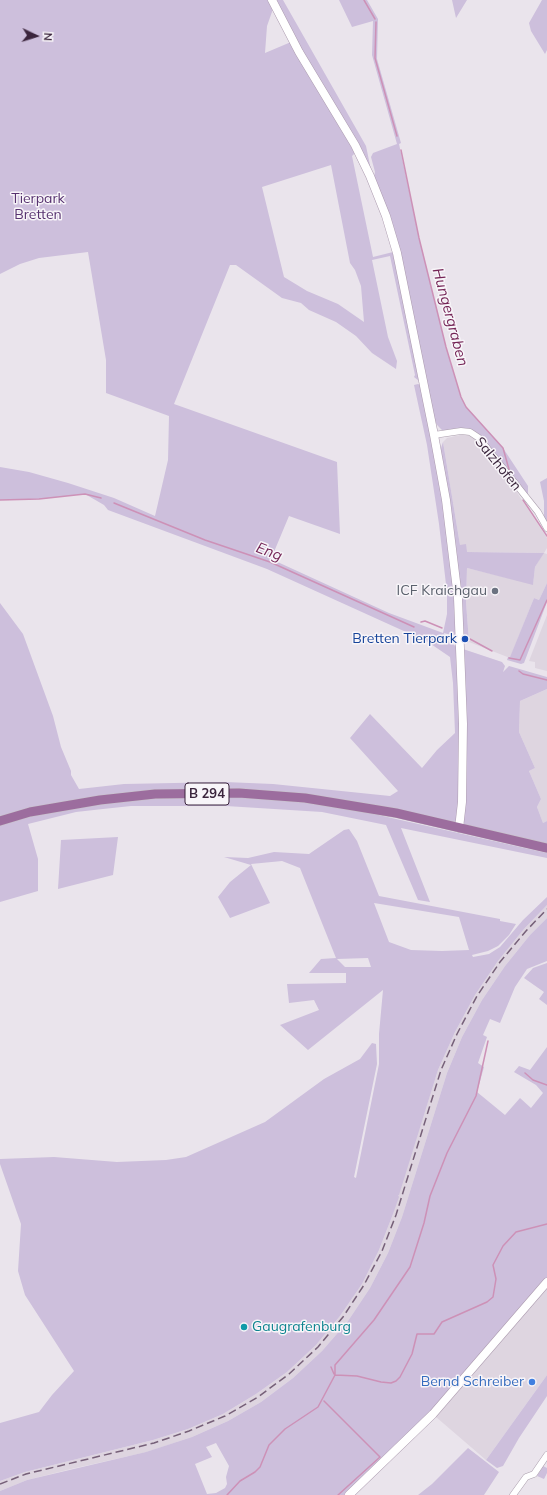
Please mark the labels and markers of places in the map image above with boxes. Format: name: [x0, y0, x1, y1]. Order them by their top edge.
place label: ICF Kraichgau: [397, 583, 487, 599]
marker: ICF Kraichgau: [490, 586, 500, 596]
place label: Bretten Tierpark: [352, 631, 457, 647]
marker: Bretten Tierpark: [460, 634, 470, 644]
place label: Gaugrafenburg: [252, 1319, 351, 1335]
marker: Gaugrafenburg: [239, 1322, 249, 1332]
place label: Bernd Schreiber: [421, 1374, 524, 1390]
marker: Bernd Schreiber: [527, 1377, 537, 1387]

